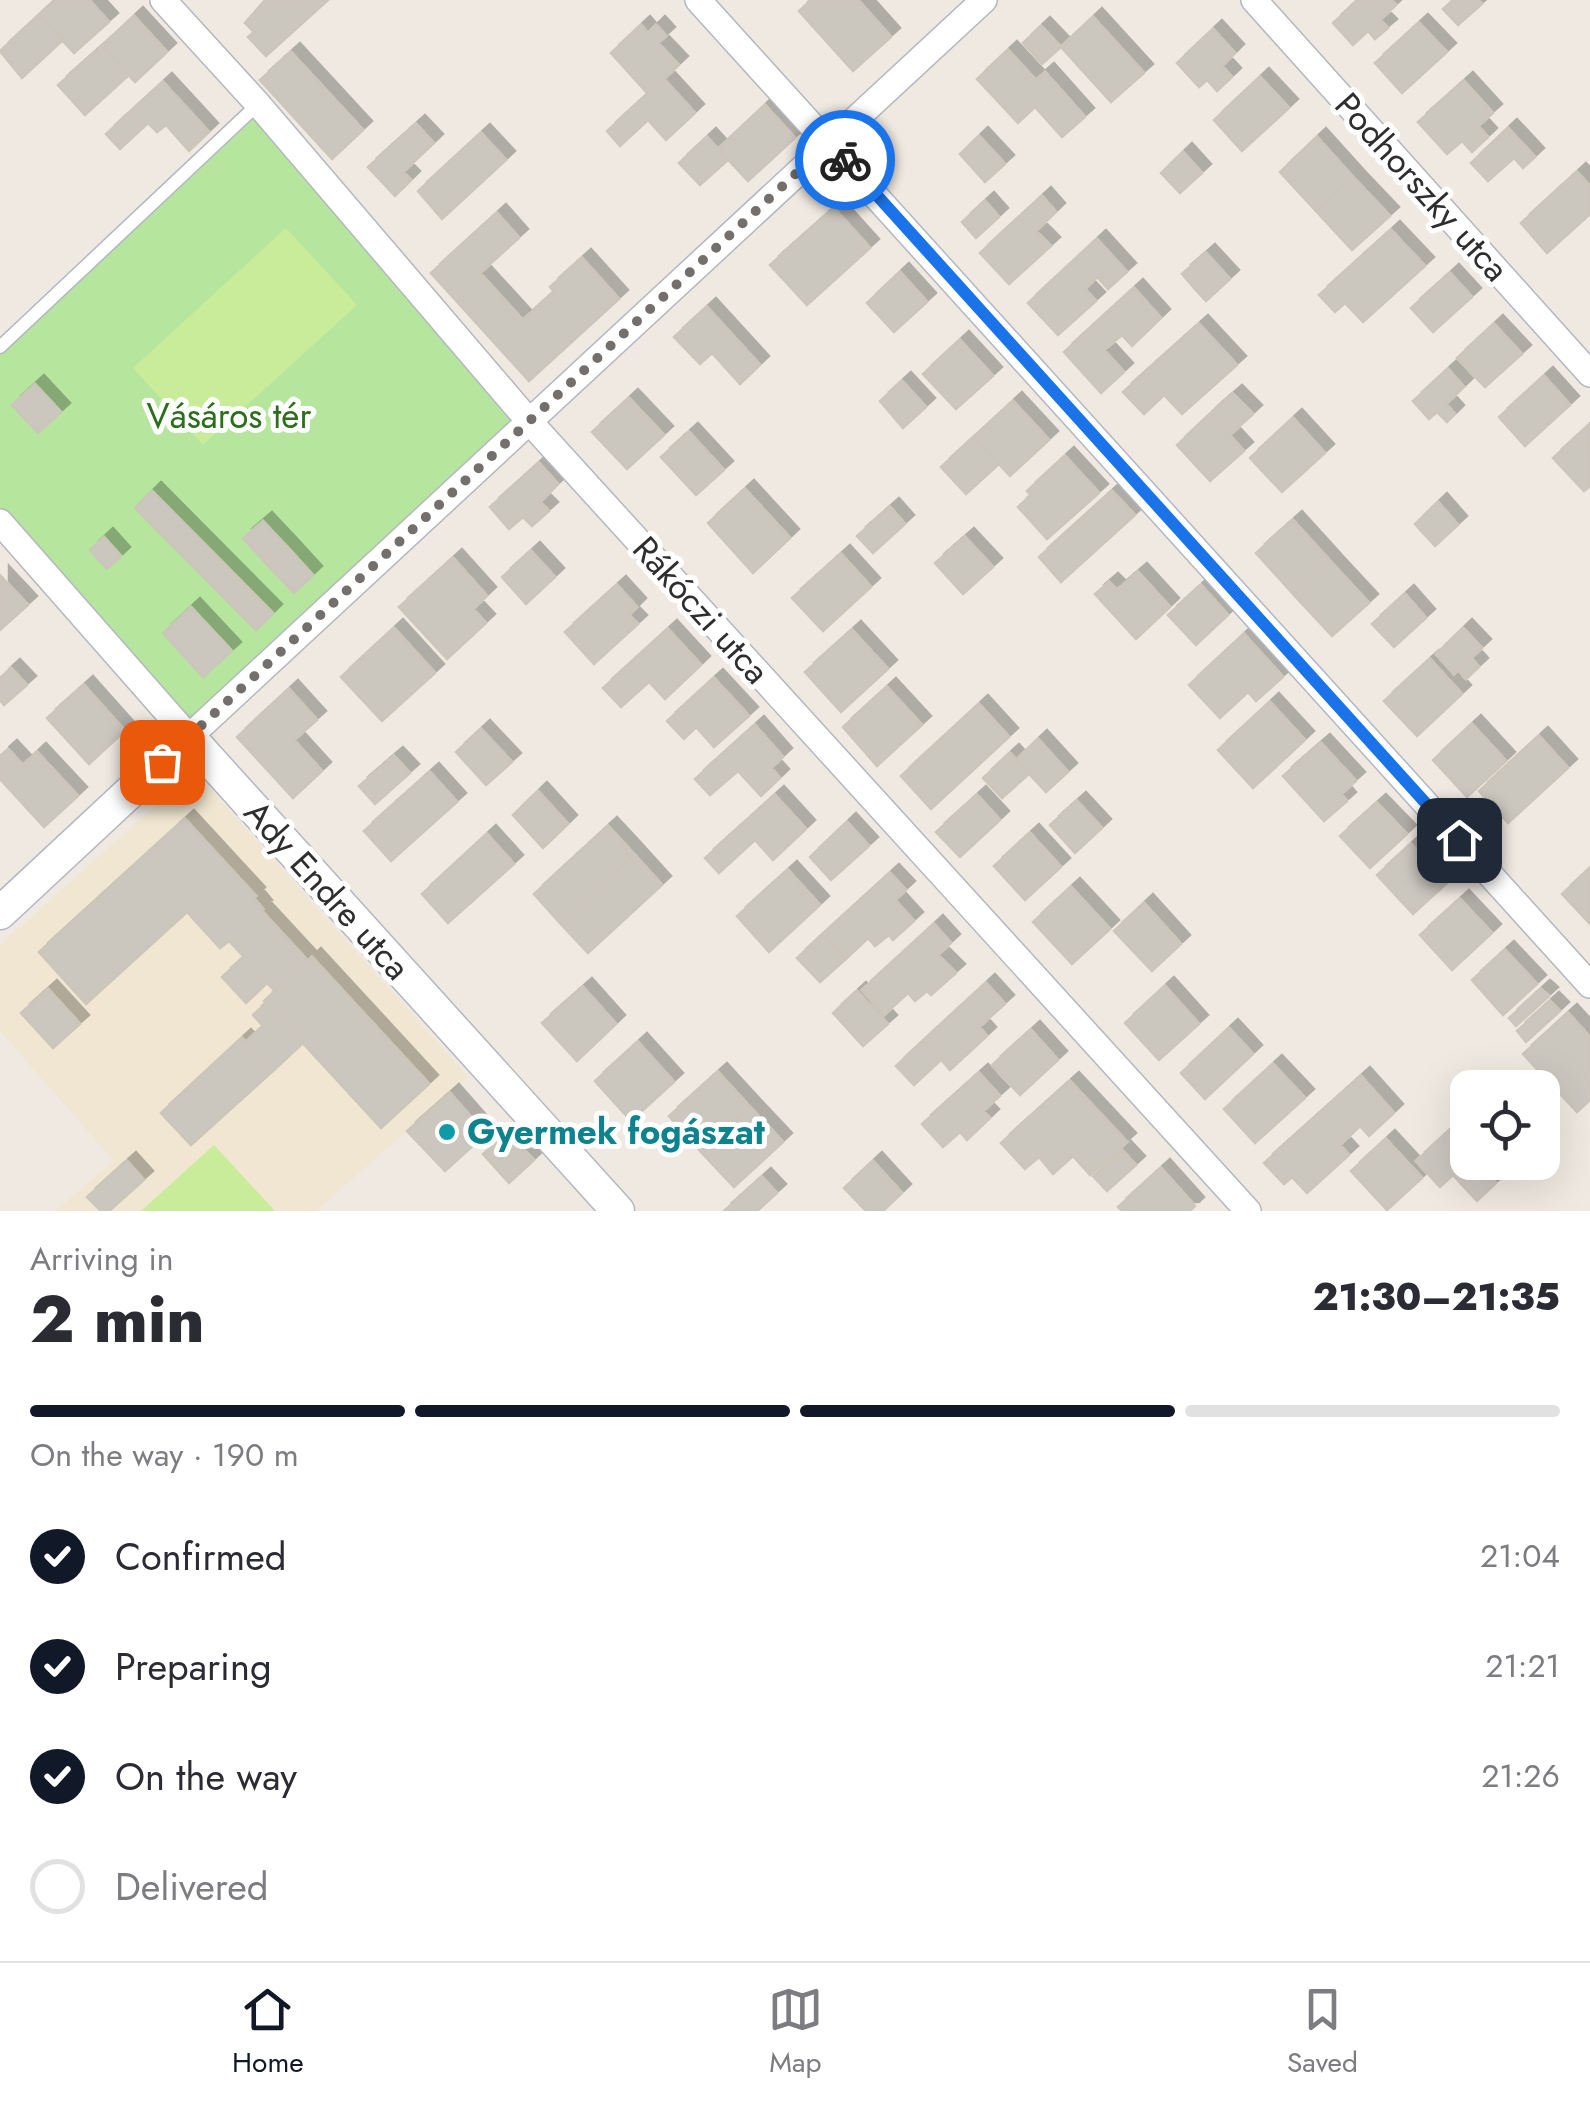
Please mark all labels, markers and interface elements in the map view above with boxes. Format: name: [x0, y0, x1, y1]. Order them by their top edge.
street label: Podhorszky utca: [1323, 81, 1521, 293]
courier: [795, 110, 895, 210]
icon: bike: [818, 133, 873, 188]
park label: Vásáros tér: [147, 391, 311, 441]
street label: Rákóczi utca: [621, 525, 781, 695]
pin: [120, 720, 205, 805]
icon: bag: [135, 735, 190, 790]
street label: Ady Endre utca: [233, 789, 421, 991]
pin: [1417, 798, 1502, 883]
icon: home: [1432, 813, 1487, 868]
map controls: [1450, 1070, 1560, 1180]
button: locate: [1450, 1070, 1560, 1180]
place label: Gyermek fogászat: [467, 1107, 765, 1157]
marker: Gyermek fogászat: [436, 1121, 458, 1143]
text: Arriving in: [30, 1236, 174, 1282]
text: 21:30–21:35: [1313, 1269, 1560, 1324]
text: 2 min: [30, 1272, 205, 1366]
text: On the way · 190 m: [30, 1432, 299, 1478]
icon: check: [30, 1529, 85, 1584]
text: Confirmed: [115, 1529, 286, 1584]
text: 21:04: [1480, 1533, 1560, 1579]
icon: check: [30, 1639, 85, 1694]
text: Preparing: [115, 1639, 272, 1694]
text: 21:21: [1485, 1643, 1560, 1689]
icon: check: [30, 1749, 85, 1804]
text: On the way: [115, 1749, 297, 1804]
text: 21:26: [1481, 1753, 1560, 1799]
text: Delivered: [115, 1859, 268, 1914]
tab: Home: [232, 1982, 304, 2083]
tab: Map: [768, 1982, 823, 2083]
tab: Saved: [1287, 1982, 1358, 2083]

